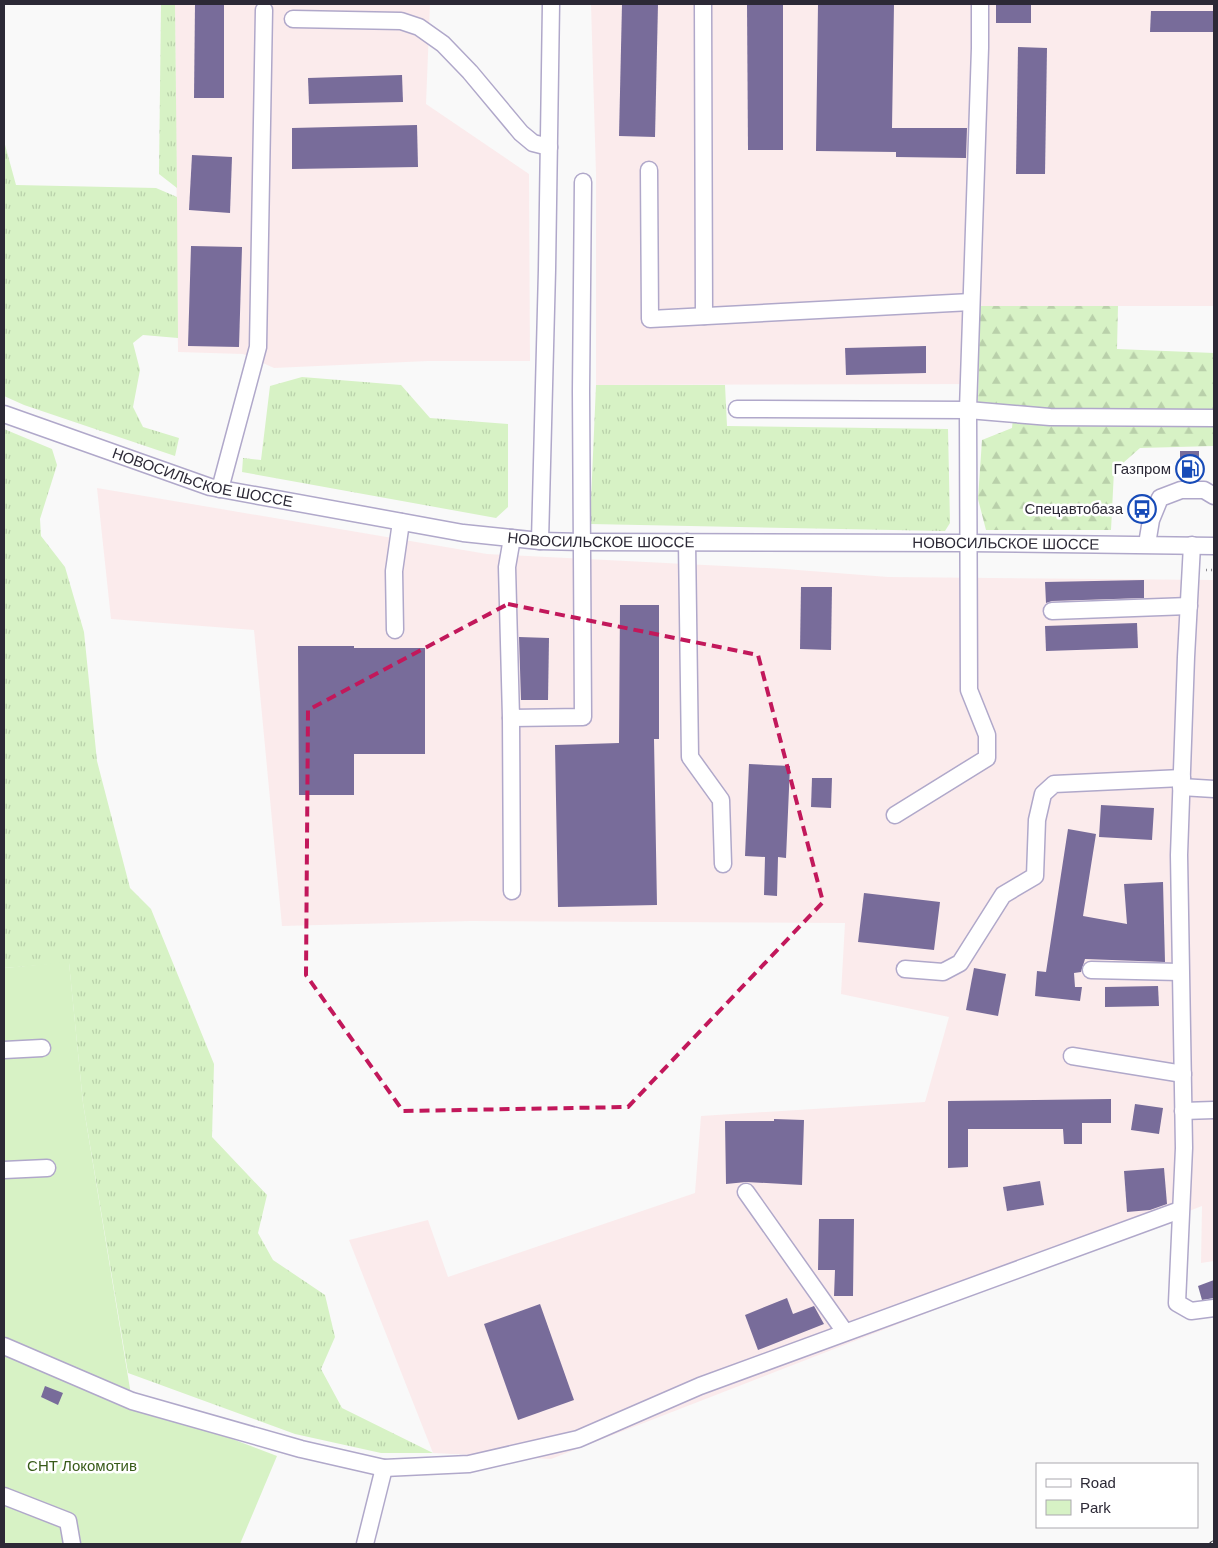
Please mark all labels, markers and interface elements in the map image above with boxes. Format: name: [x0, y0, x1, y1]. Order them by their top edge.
street label: НОВОСИЛЬСКОЕ ШОССЕ: [110, 444, 294, 510]
fuel station icon: Газпром: [1175, 454, 1205, 484]
place label: Газпром: [1114, 460, 1171, 477]
bus stop icon: Спецавтобаза: [1127, 494, 1157, 524]
place label: Спецавтобаза: [1024, 500, 1124, 517]
street label: НОВОСИЛЬСКОЕ ШОССЕ: [507, 529, 694, 550]
street label: НОВОСИЛЬСКОЕ ШОССЕ: [912, 534, 1100, 553]
park label: СНТ Локомотив: [27, 1457, 137, 1474]
legend: [1036, 1463, 1198, 1528]
text: Road: [1080, 1474, 1116, 1491]
text: Park: [1080, 1499, 1111, 1516]

